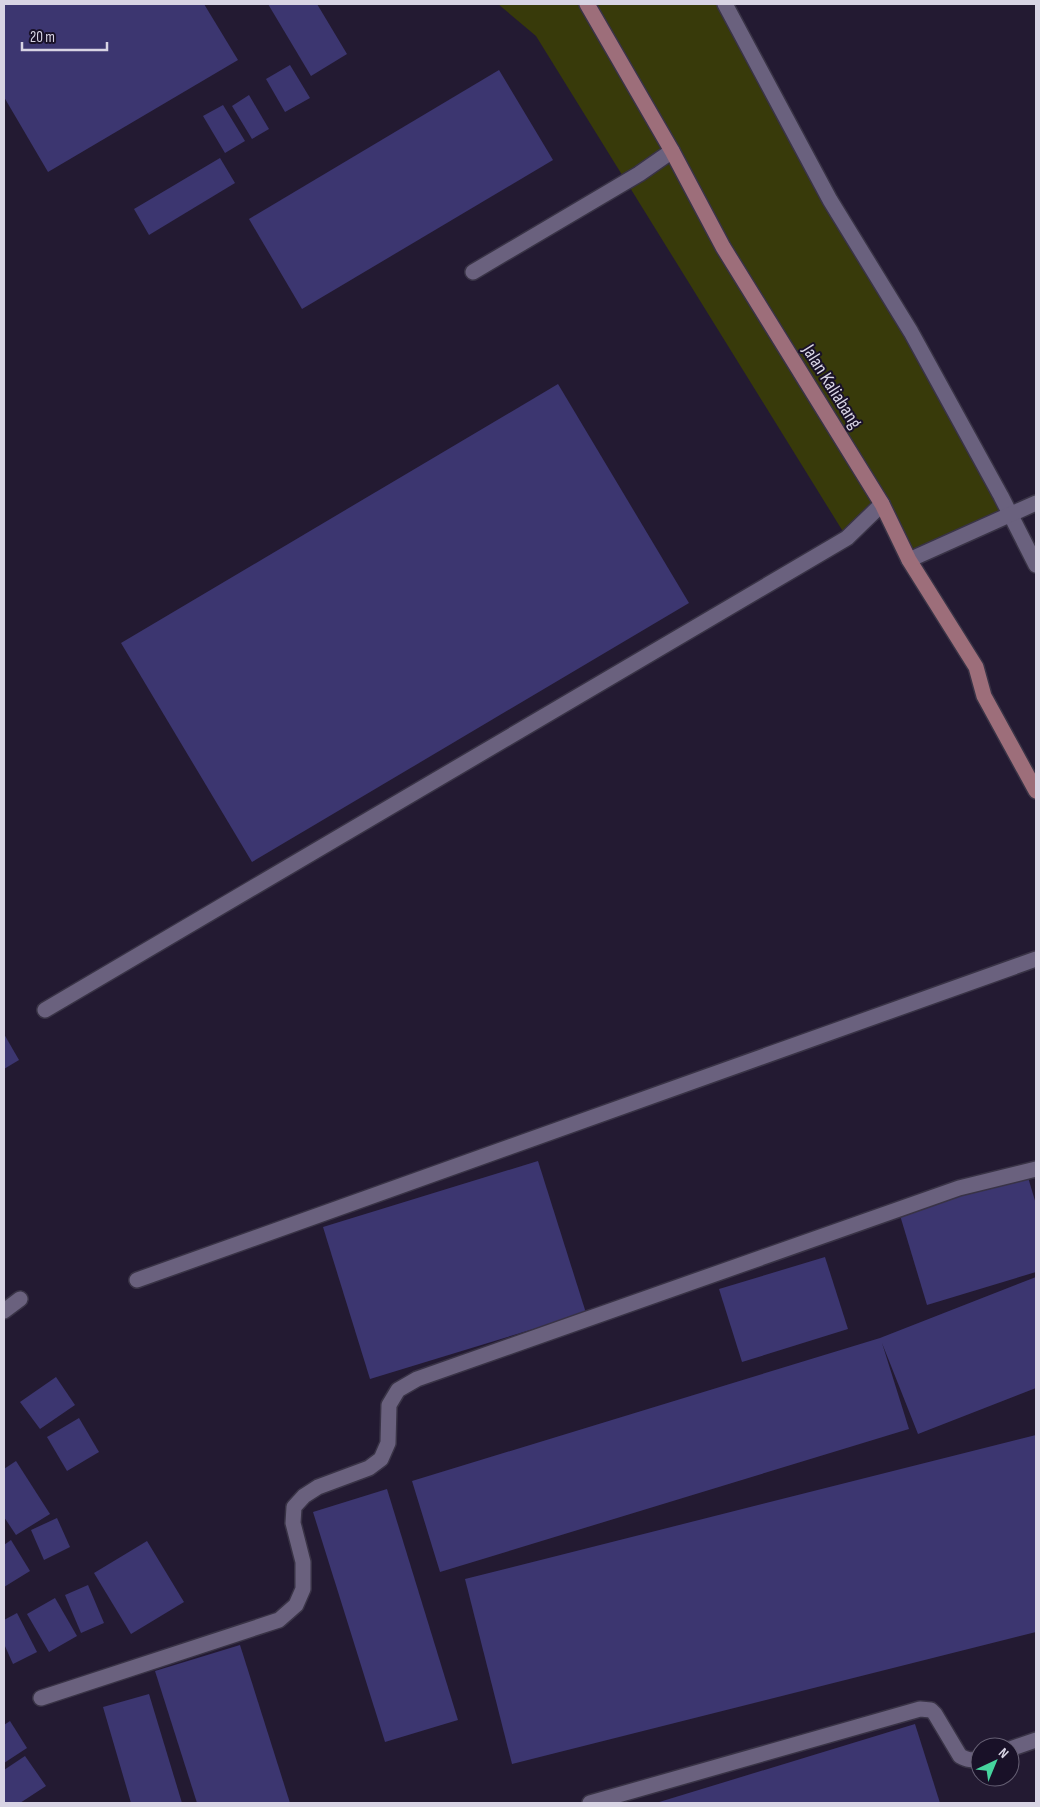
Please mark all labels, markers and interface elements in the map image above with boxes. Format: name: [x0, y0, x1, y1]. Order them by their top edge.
scale bar: [22, 20, 108, 52]
text: 20 m: [30, 28, 55, 47]
street label: Jalan Kaliabang: [796, 340, 867, 433]
north arrow: [970, 1737, 1020, 1787]
text: N: [995, 1744, 1012, 1762]

